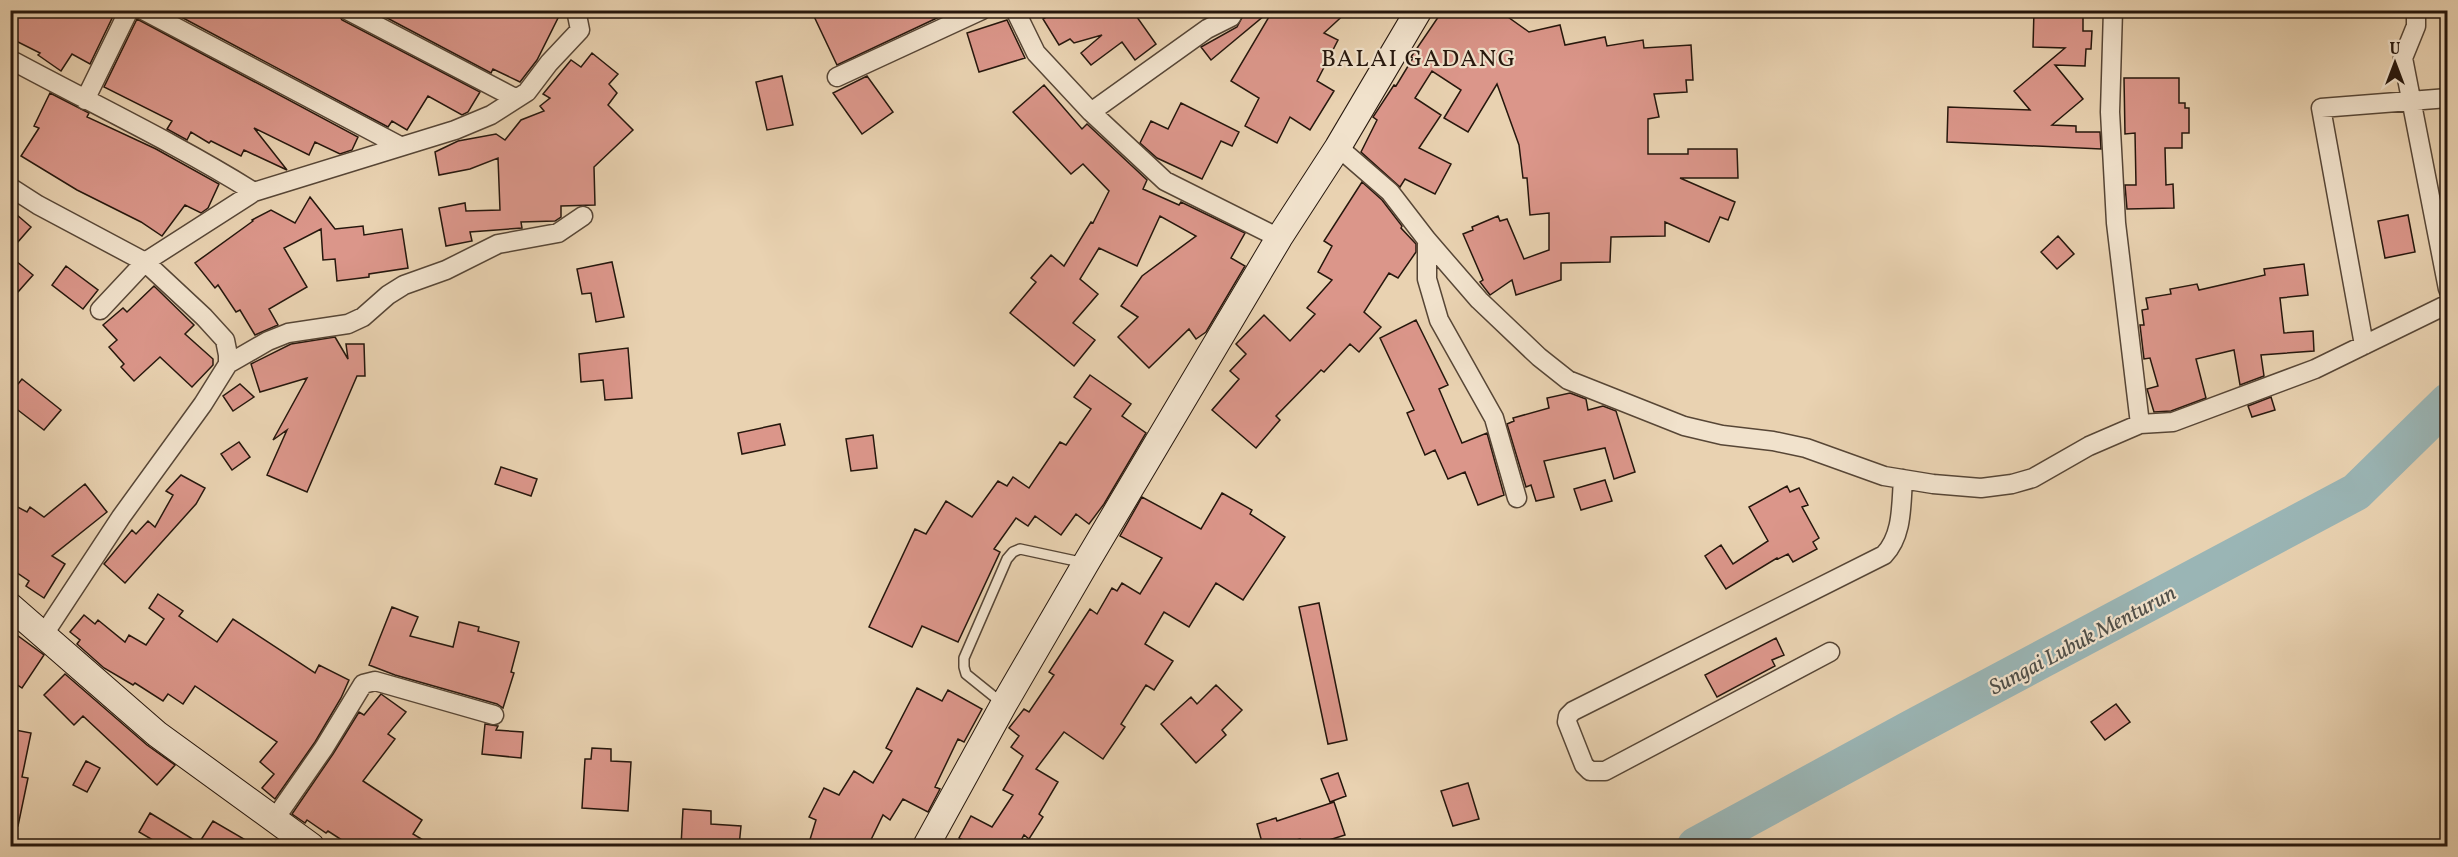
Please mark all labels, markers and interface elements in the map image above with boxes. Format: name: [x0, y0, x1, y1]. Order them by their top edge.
north arrow: [2365, 33, 2425, 93]
text: U: [2390, 39, 2401, 61]
district label: BALAI GADANG: [1321, 43, 1517, 77]
water label: Sungai Lubuk Menturun: [1984, 579, 2182, 704]

